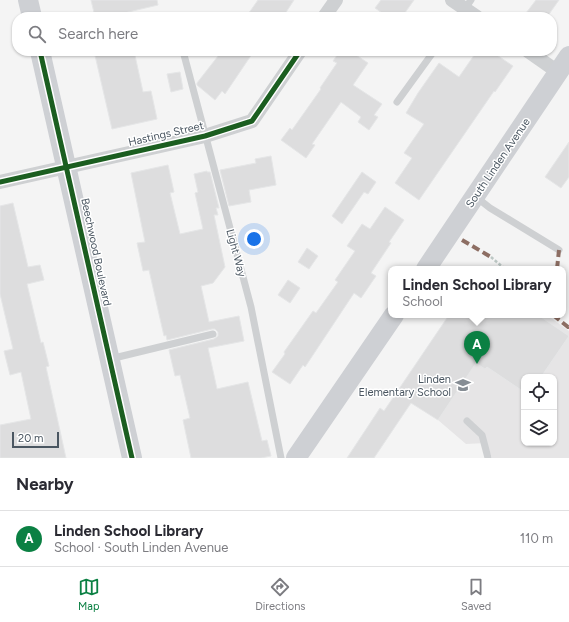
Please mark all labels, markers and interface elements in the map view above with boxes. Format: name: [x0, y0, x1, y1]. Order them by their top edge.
search box: [12, 12, 557, 56]
icon: search: [26, 23, 48, 45]
text: Search here: [58, 25, 138, 43]
street label: South Linden Avenue: [463, 116, 533, 210]
street label: Hastings Street: [127, 119, 205, 149]
street label: Beechwood Boulevard: [78, 197, 114, 307]
street label: Light Way: [223, 228, 249, 279]
your location: [244, 229, 264, 249]
popup: [388, 266, 566, 318]
text: Linden School Library: [402, 276, 552, 294]
text: School: [402, 294, 443, 309]
pin: A: [464, 331, 490, 364]
place label: Linden Elementary School: [359, 373, 451, 399]
map controls: [521, 374, 557, 446]
button: locate: [521, 374, 557, 410]
school or university icon: Linden Elementary School: [454, 376, 472, 394]
button: layers: [521, 410, 557, 446]
scale bar: [12, 430, 59, 449]
text: 20 m: [18, 432, 43, 445]
text: Nearby: [16, 474, 74, 494]
text: Linden School Library: [54, 522, 203, 540]
text: A: [24, 531, 34, 546]
text: 110 m: [520, 531, 553, 546]
text: School · South Linden Avenue: [54, 540, 228, 555]
tab: Map: [78, 576, 100, 613]
tab: Directions: [255, 576, 305, 613]
tab: Saved: [461, 576, 491, 613]

